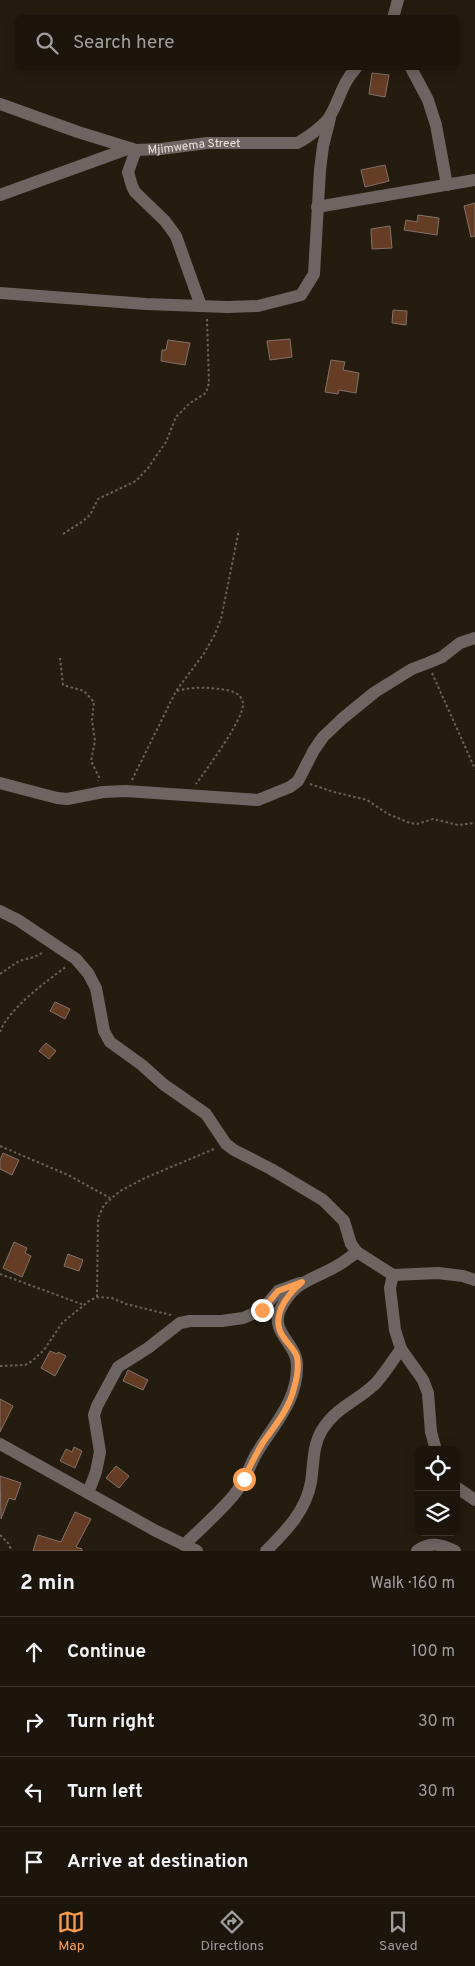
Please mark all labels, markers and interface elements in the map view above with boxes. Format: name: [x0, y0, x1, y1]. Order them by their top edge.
search box: [15, 15, 460, 70]
icon: search: [33, 29, 61, 57]
text: Search here: [73, 31, 175, 55]
street label: Mjimwema Street: [147, 136, 241, 159]
route end: [251, 1299, 274, 1322]
map controls: [415, 1446, 460, 1536]
button: locate: [415, 1446, 460, 1491]
route start: [233, 1468, 256, 1491]
button: layers: [415, 1491, 460, 1536]
text: 2 min: [20, 1570, 75, 1597]
text: Walk · 160 m: [370, 1574, 455, 1594]
icon: ahead: [20, 1638, 48, 1666]
text: Continue: [67, 1640, 146, 1664]
text: 100 m: [411, 1642, 455, 1662]
icon: right: [20, 1708, 48, 1736]
text: Turn right: [67, 1710, 155, 1734]
text: 30 m: [418, 1712, 455, 1732]
icon: left: [20, 1778, 48, 1806]
text: Turn left: [67, 1780, 143, 1804]
text: 30 m: [418, 1782, 455, 1802]
icon: arrive: [20, 1848, 48, 1876]
text: Arrive at destination: [67, 1850, 248, 1874]
tab: Map: [57, 1908, 85, 1955]
tab: Directions: [200, 1908, 264, 1955]
tab: Saved: [379, 1908, 418, 1955]

